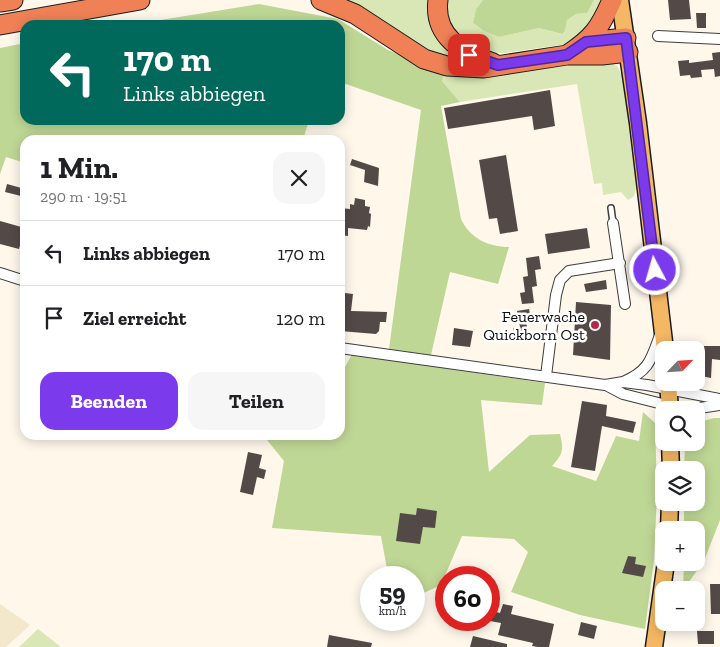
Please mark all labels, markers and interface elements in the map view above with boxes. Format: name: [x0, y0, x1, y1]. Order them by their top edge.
pin: [448, 34, 490, 76]
text: 170 m: [123, 38, 211, 80]
icon: left: [40, 40, 105, 105]
icon: arrive: [455, 41, 483, 69]
text: Links abbiegen: [123, 80, 265, 107]
text: 1 Min.: [40, 150, 118, 186]
button: close: [273, 152, 325, 204]
text: 290 m · 19:51: [40, 187, 127, 206]
icon: left: [40, 239, 68, 267]
text: Links abbiegen: [83, 242, 210, 265]
text: 170 m: [277, 242, 325, 265]
position arrow: [628, 243, 680, 295]
icon: arrive: [40, 304, 68, 332]
text: Ziel erreicht: [83, 307, 186, 330]
text: 120 m: [276, 307, 325, 330]
place label: Feuerwache Quickborn Ost: [483, 307, 585, 344]
marker: Feuerwache Quickborn Ost: [589, 319, 601, 331]
north arrow: [655, 341, 705, 391]
map controls: [655, 341, 705, 631]
button: Beenden: [40, 372, 178, 430]
button: Teilen: [188, 372, 325, 430]
button: search: [655, 401, 705, 451]
button: layers: [655, 461, 705, 511]
button: +: [655, 521, 705, 571]
speed limit sign: 60: [435, 566, 500, 631]
text: 59: [379, 577, 406, 607]
button: −: [655, 581, 705, 631]
text: km/h: [379, 604, 406, 618]

